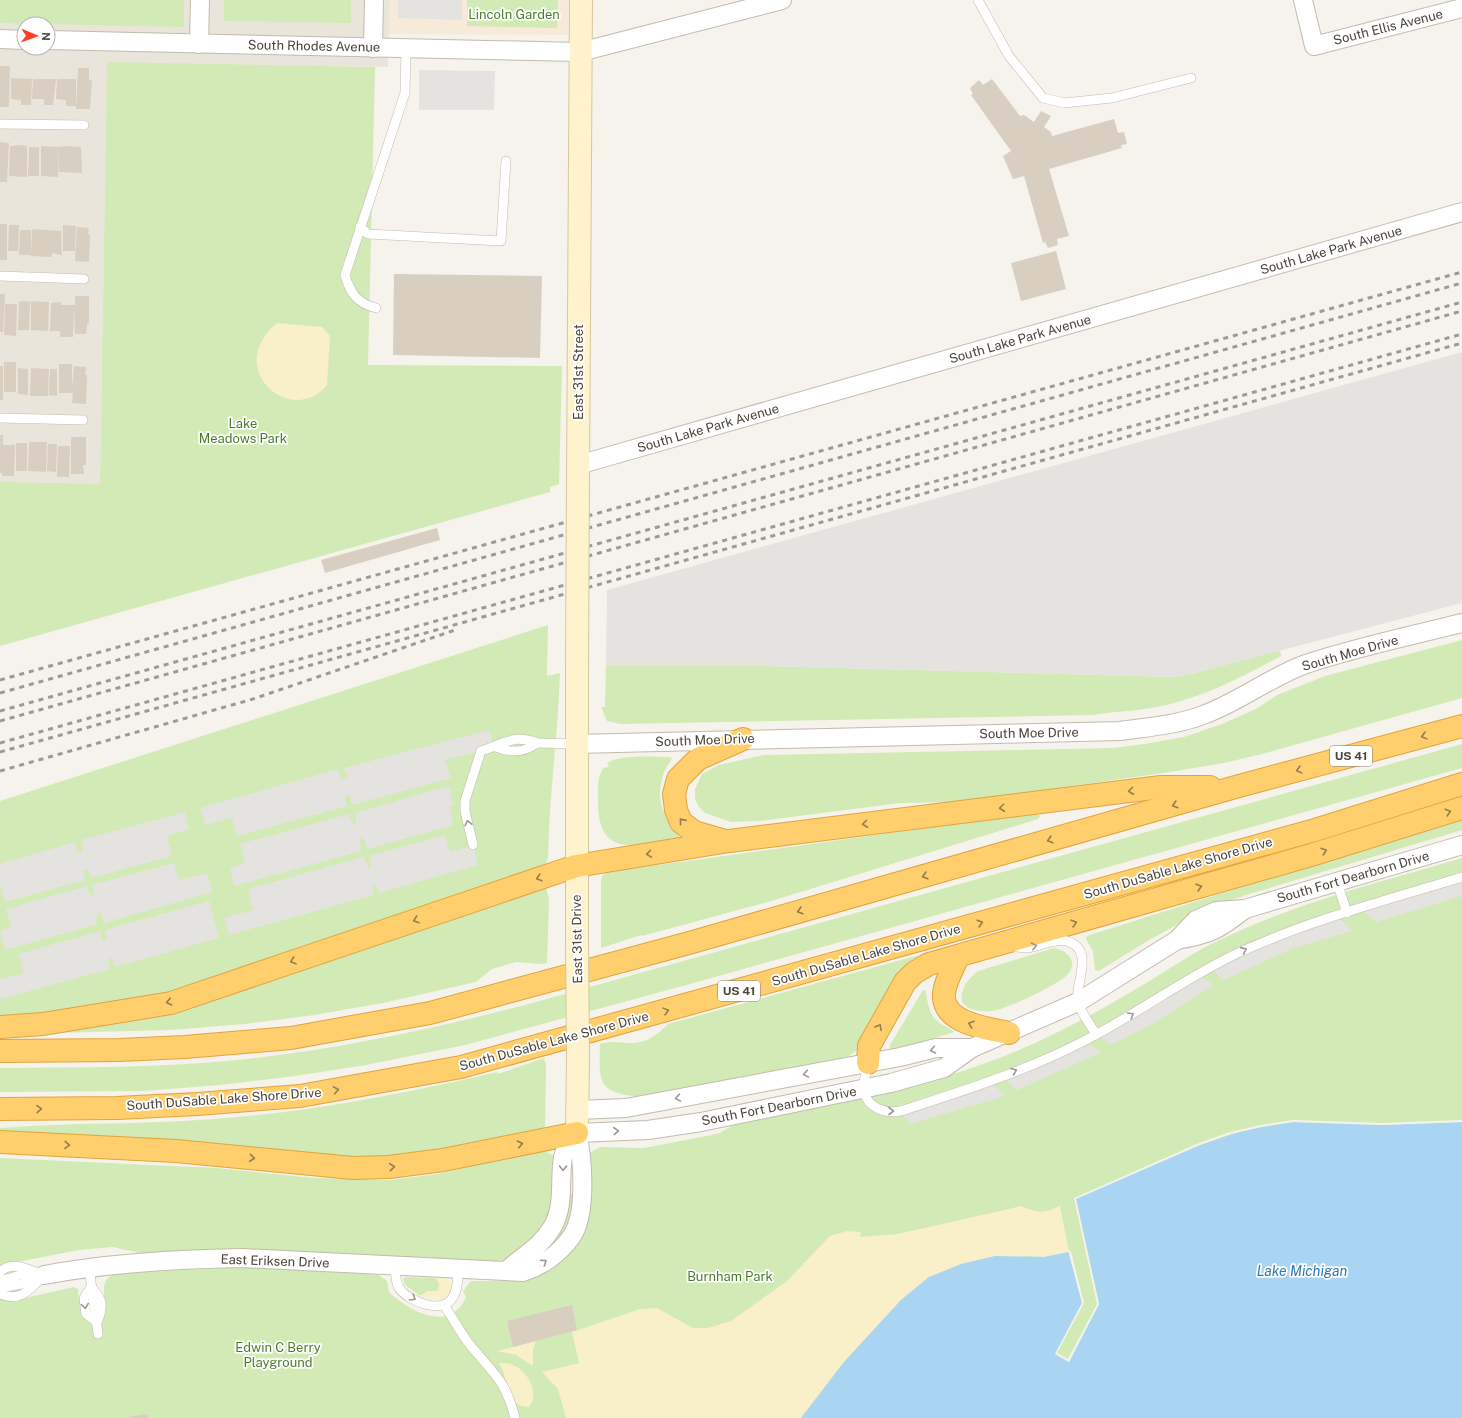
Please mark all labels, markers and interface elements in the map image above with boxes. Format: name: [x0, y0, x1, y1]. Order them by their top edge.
street label: South Ellis Avenue: [1332, 6, 1444, 48]
park label: Lincoln Garden: [468, 7, 560, 22]
north arrow: [16, 16, 56, 56]
text: N: [40, 32, 52, 41]
street label: South Rhodes Avenue: [248, 37, 380, 55]
street label: South Lake Park Avenue: [1258, 223, 1404, 277]
street label: South Lake Park Avenue: [947, 312, 1093, 366]
street label: East 31st Street: [571, 324, 586, 420]
street label: South Lake Park Avenue: [635, 401, 781, 455]
park label: Lake Meadows Park: [199, 416, 287, 446]
street label: South Moe Drive: [1300, 632, 1400, 674]
street label: South Moe Drive: [979, 725, 1079, 741]
street label: South Moe Drive: [655, 731, 755, 749]
one-way arrow: [1421, 732, 1428, 740]
road number: US 41: [1330, 746, 1372, 766]
one-way arrow: [1296, 765, 1303, 774]
one-way arrow: [1128, 786, 1134, 795]
one-way arrow: [1172, 800, 1178, 808]
one-way arrow: [999, 803, 1005, 812]
one-way arrow: [1444, 808, 1451, 817]
one-way arrow: [680, 818, 687, 825]
one-way arrow: [464, 820, 472, 827]
one-way arrow: [862, 820, 868, 829]
street label: South DuSable Lake Shore Drive: [1082, 834, 1274, 902]
one-way arrow: [1047, 835, 1054, 844]
one-way arrow: [1320, 847, 1327, 856]
street label: South Fort Dearborn Drive: [1275, 848, 1431, 906]
one-way arrow: [646, 849, 652, 858]
one-way arrow: [922, 871, 929, 880]
one-way arrow: [536, 873, 543, 882]
one-way arrow: [1195, 883, 1202, 892]
street label: East 31st Drive: [569, 894, 585, 984]
one-way arrow: [797, 906, 804, 915]
one-way arrow: [412, 915, 419, 923]
one-way arrow: [977, 919, 984, 928]
one-way arrow: [1071, 919, 1077, 927]
street label: South DuSable Lake Shore Drive: [770, 921, 962, 989]
one-way arrow: [1031, 942, 1038, 951]
one-way arrow: [1239, 947, 1247, 955]
one-way arrow: [289, 957, 296, 965]
road number: US 41: [718, 981, 760, 1001]
one-way arrow: [166, 998, 173, 1006]
one-way arrow: [663, 1007, 670, 1016]
street label: South DuSable Lake Shore Drive: [458, 1008, 650, 1074]
one-way arrow: [1127, 1012, 1134, 1019]
one-way arrow: [967, 1020, 974, 1028]
one-way arrow: [875, 1023, 882, 1031]
one-way arrow: [930, 1045, 936, 1053]
one-way arrow: [1010, 1068, 1017, 1076]
one-way arrow: [803, 1070, 809, 1078]
street label: South Fort Dearborn Drive: [700, 1084, 858, 1128]
street label: South DuSable Lake Shore Drive: [126, 1085, 322, 1113]
one-way arrow: [333, 1086, 339, 1095]
one-way arrow: [675, 1093, 681, 1102]
one-way arrow: [36, 1105, 42, 1113]
one-way arrow: [888, 1107, 894, 1115]
one-way arrow: [613, 1127, 619, 1136]
one-way arrow: [64, 1141, 70, 1149]
one-way arrow: [516, 1141, 523, 1149]
one-way arrow: [249, 1154, 255, 1163]
one-way arrow: [389, 1162, 395, 1171]
one-way arrow: [558, 1165, 567, 1171]
street label: East Eriksen Drive: [220, 1252, 330, 1270]
one-way arrow: [539, 1260, 546, 1267]
water label: Lake Michigan: [1257, 1263, 1347, 1279]
park label: Burnham Park: [687, 1269, 773, 1284]
one-way arrow: [409, 1293, 416, 1301]
one-way arrow: [80, 1303, 89, 1309]
park label: Edwin C Berry Playground: [235, 1340, 321, 1370]

